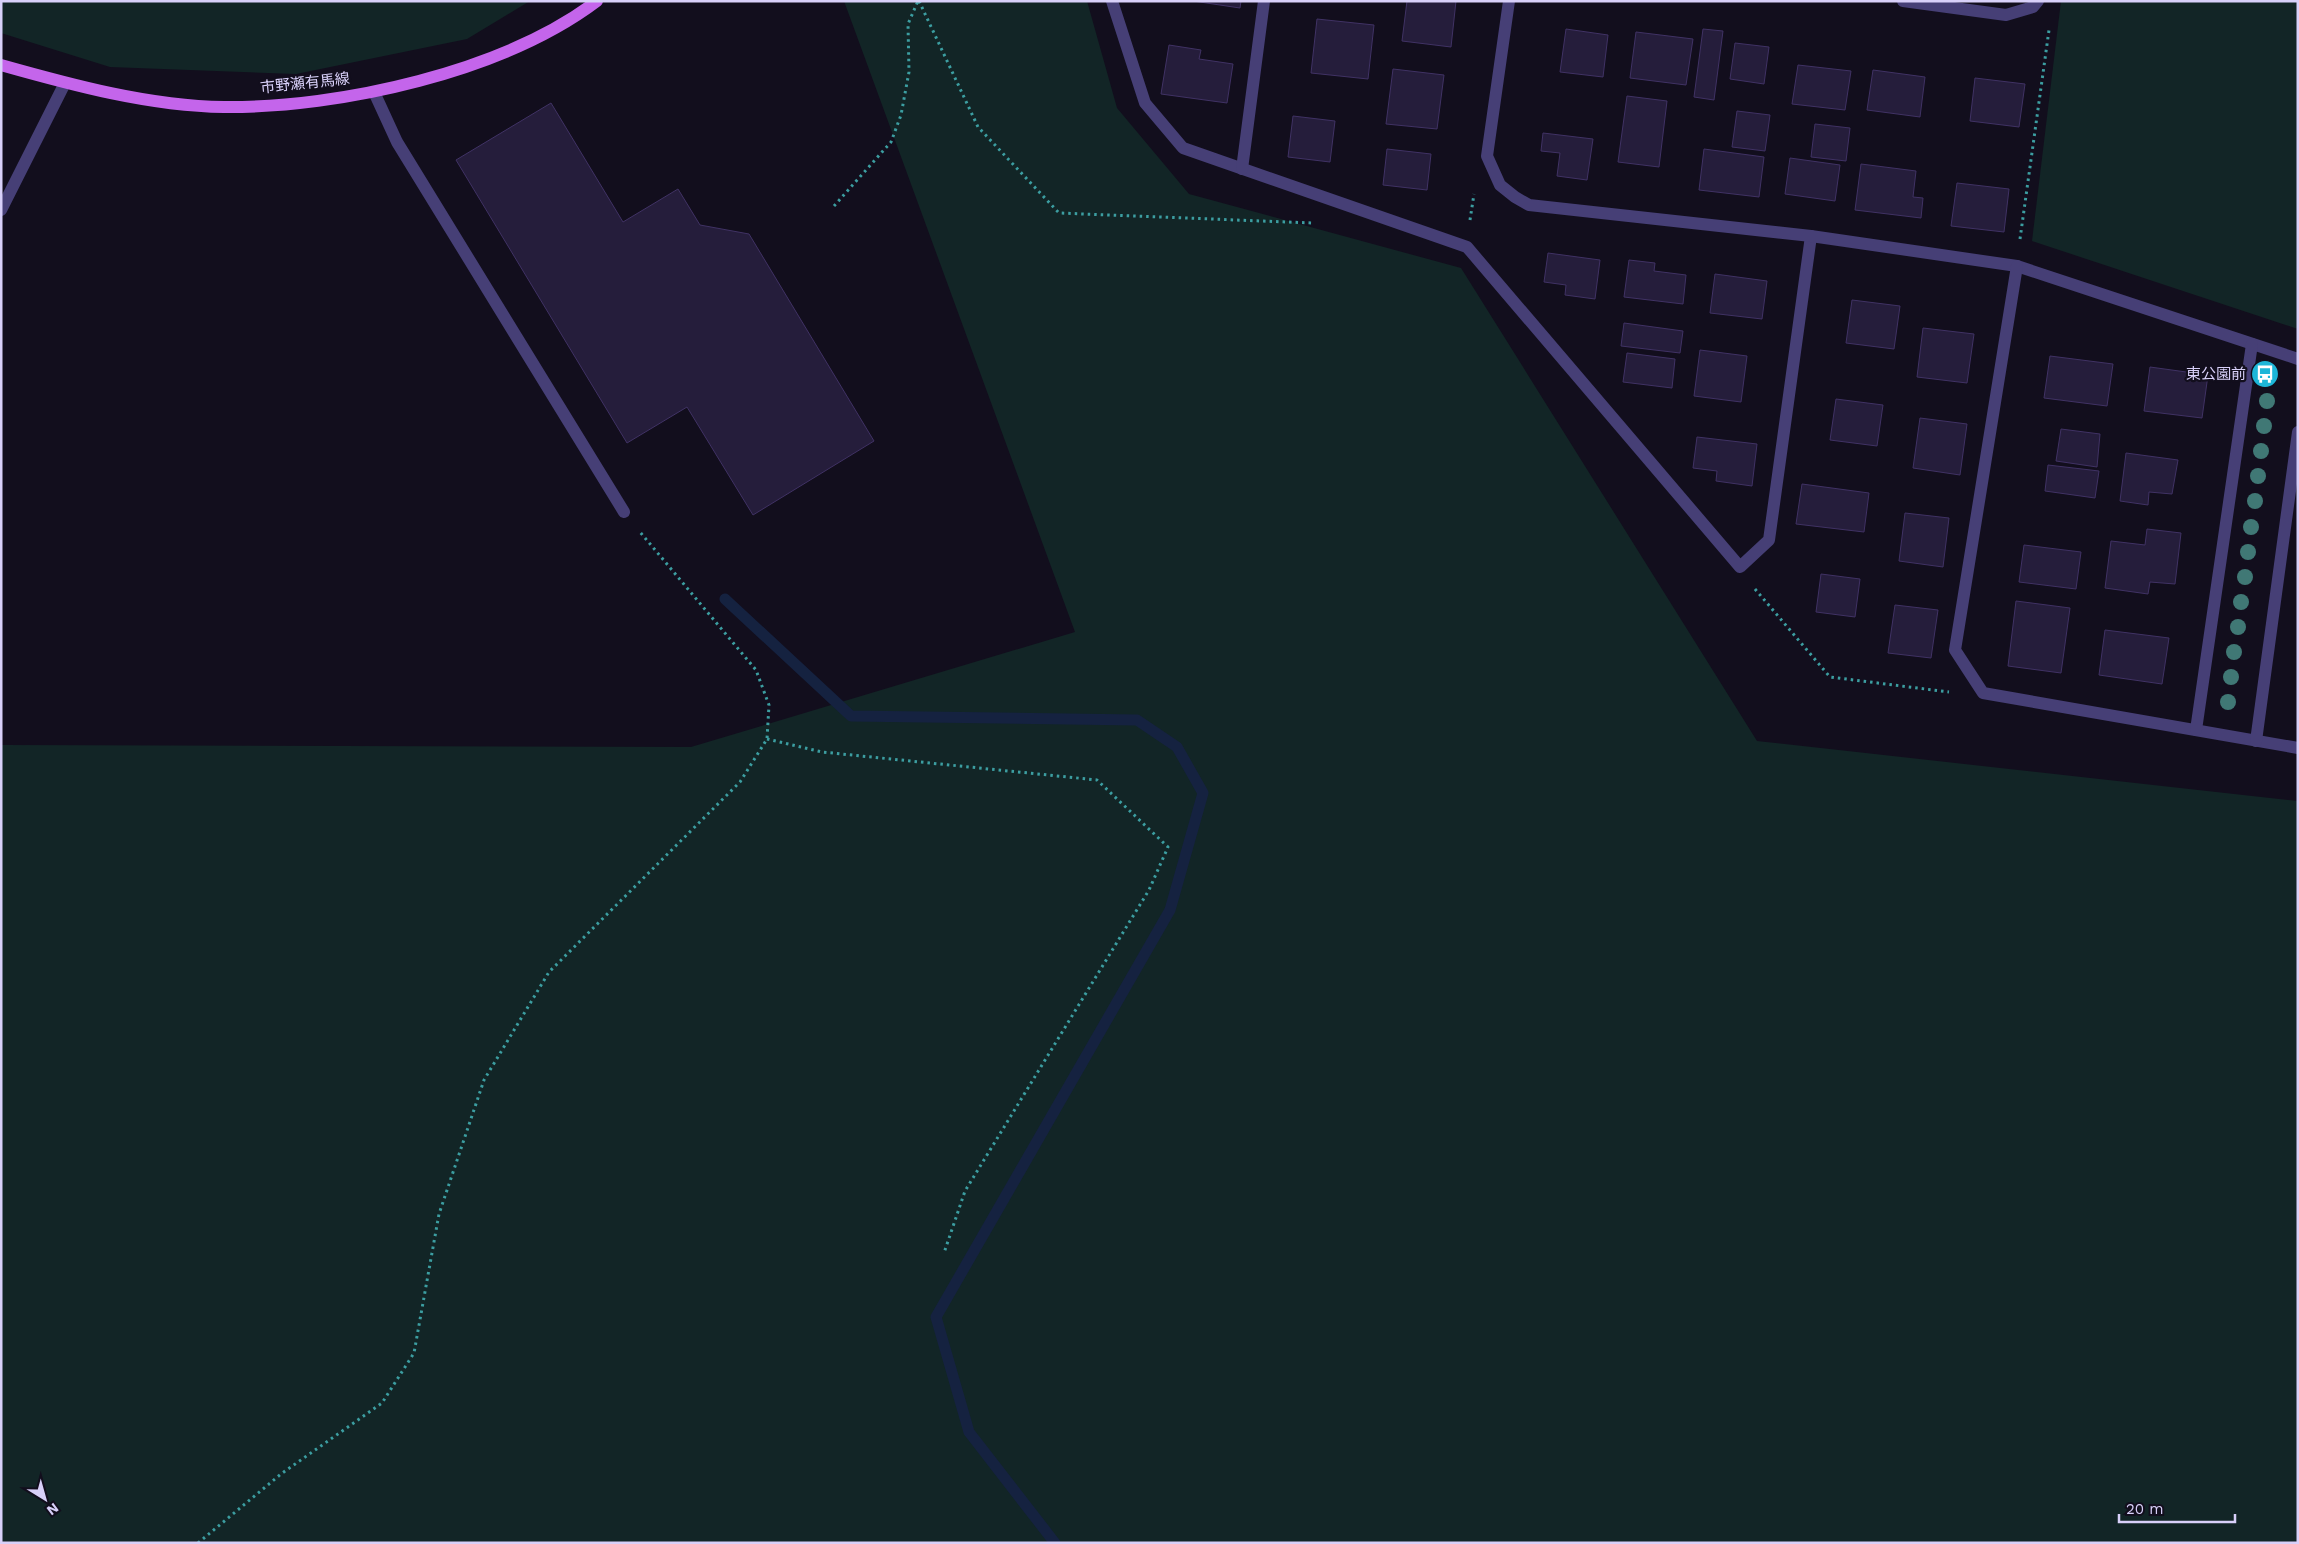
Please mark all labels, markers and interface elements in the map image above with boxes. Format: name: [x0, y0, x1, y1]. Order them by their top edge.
street label: 市野瀬有馬線: [259, 69, 351, 97]
bus stop icon: 東公園前: [2250, 359, 2280, 389]
place label: 東公園前: [2186, 365, 2246, 383]
north arrow: [20, 1474, 70, 1524]
scale bar: [2119, 1492, 2235, 1524]
text: N: [44, 1500, 62, 1519]
text: 20 m: [2126, 1500, 2164, 1518]

